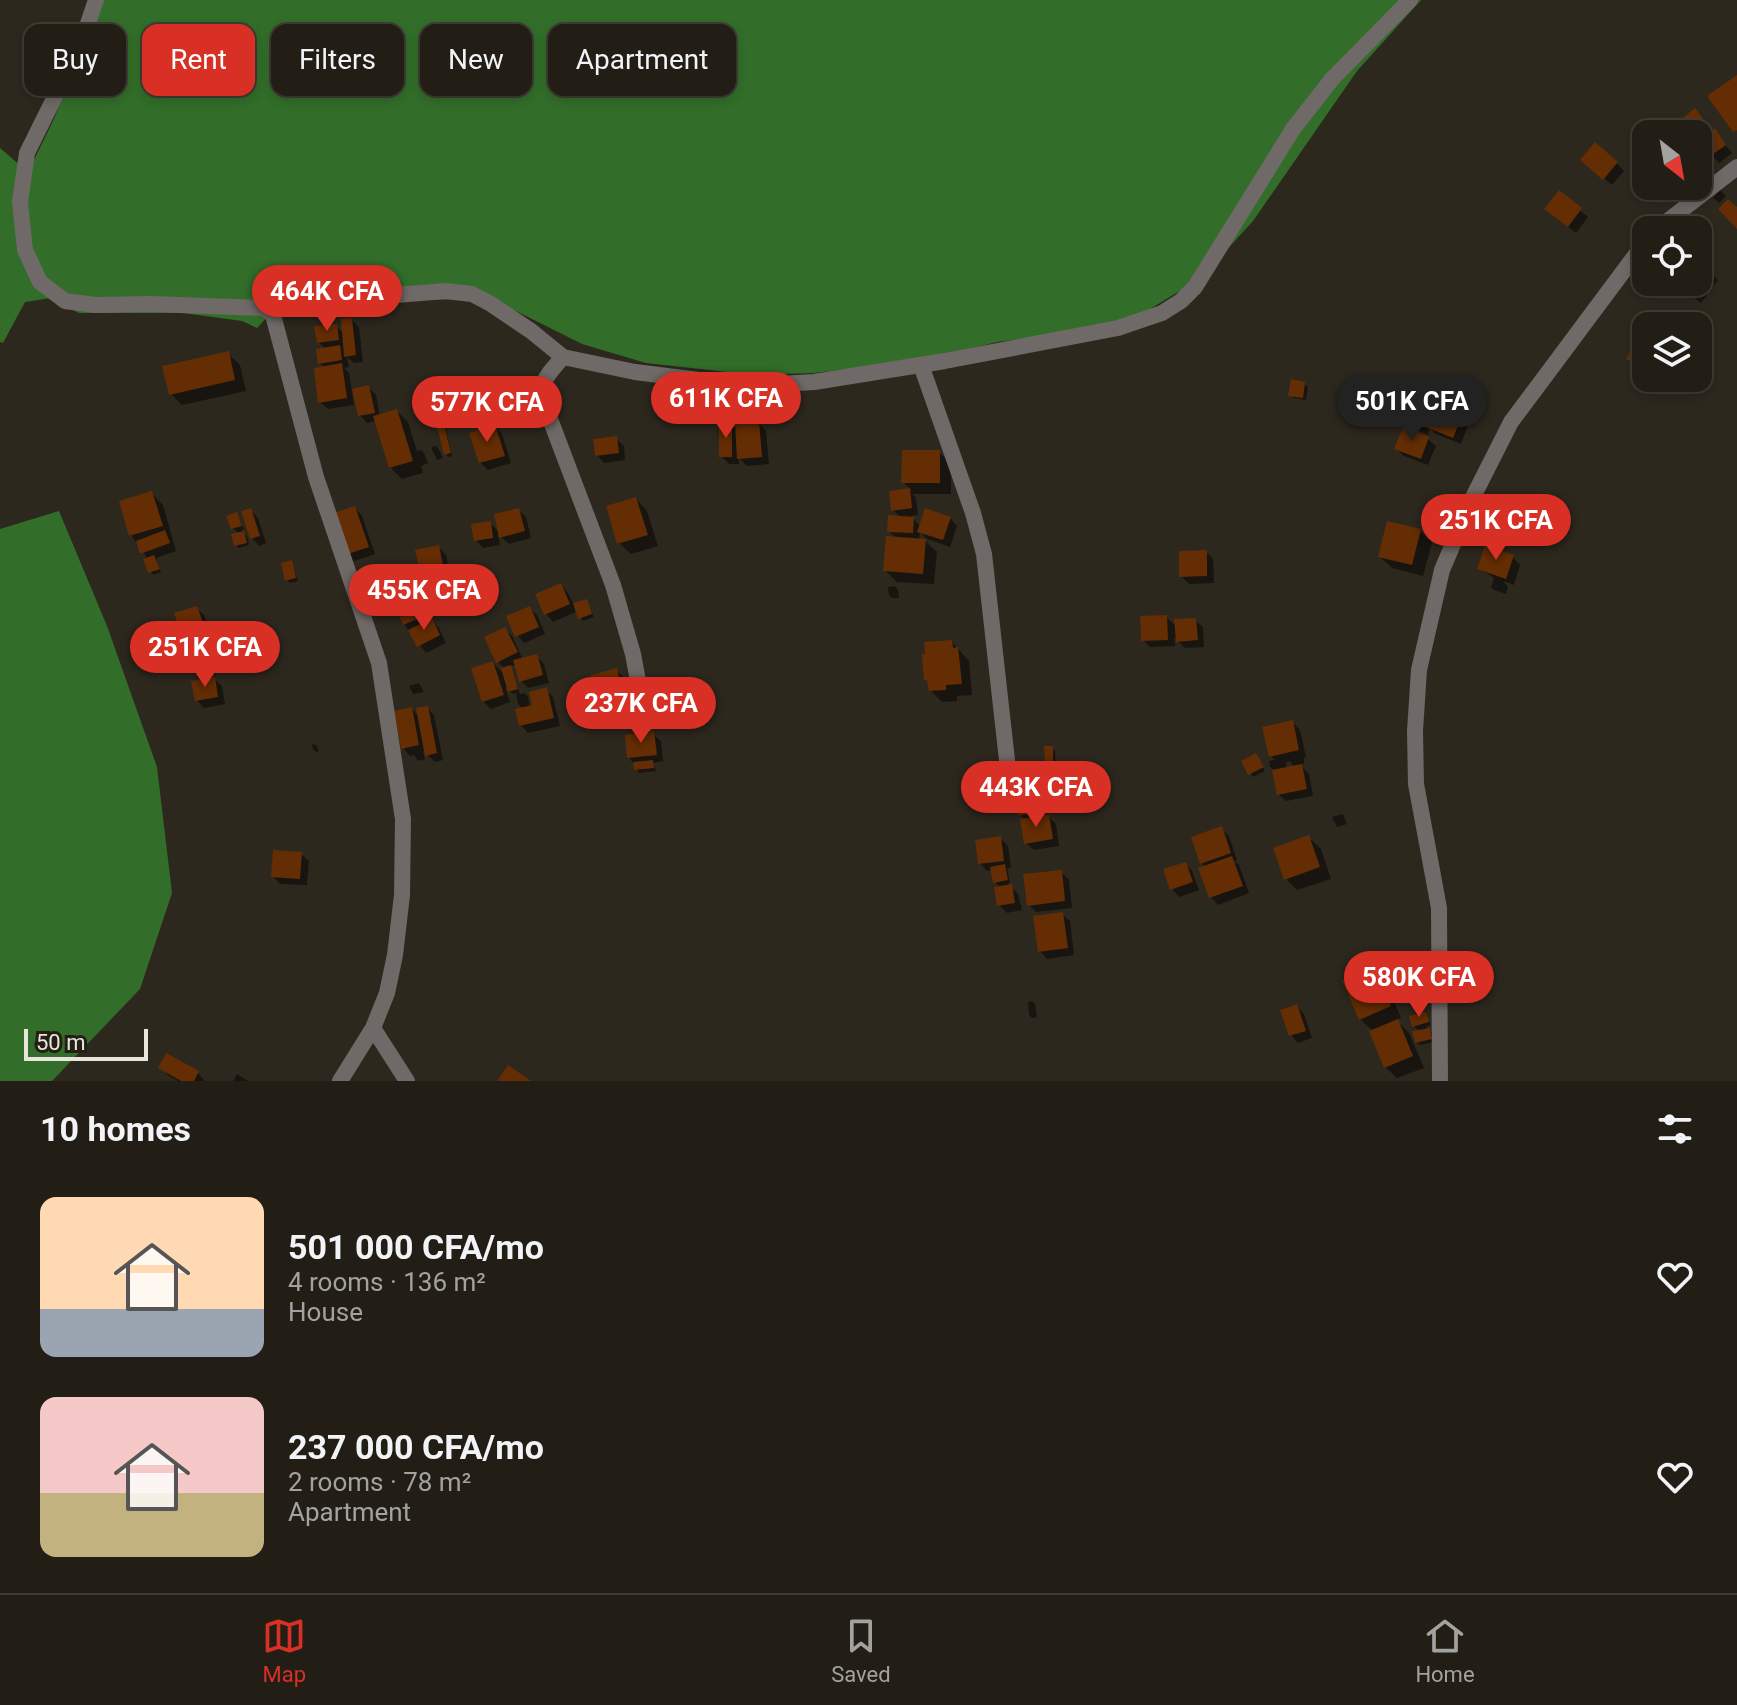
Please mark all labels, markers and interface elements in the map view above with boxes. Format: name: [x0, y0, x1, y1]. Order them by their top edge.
chip: Buy: [24, 24, 126, 96]
chip: Rent: [142, 24, 255, 96]
chip: Filters: [271, 24, 404, 96]
chip: New: [420, 24, 532, 96]
chip: Apartment: [548, 24, 736, 96]
north arrow: [1632, 120, 1712, 200]
map controls: [1632, 120, 1712, 392]
button: locate: [1632, 216, 1712, 296]
pin: 464K CFA: [244, 265, 410, 333]
text: 464K CFA: [270, 276, 384, 306]
button: layers: [1632, 312, 1712, 392]
pin: 611K CFA: [643, 372, 809, 440]
pin: 501K CFA: [1329, 375, 1495, 443]
pin: 577K CFA: [404, 376, 570, 444]
text: 611K CFA: [669, 383, 783, 413]
text: 501K CFA: [1355, 386, 1469, 416]
text: 577K CFA: [430, 387, 544, 417]
pin: 251K CFA: [1413, 494, 1579, 562]
text: 251K CFA: [1439, 505, 1553, 535]
pin: 455K CFA: [341, 564, 507, 632]
text: 455K CFA: [367, 575, 481, 605]
pin: 251K CFA: [122, 621, 288, 689]
text: 251K CFA: [148, 632, 262, 662]
pin: 237K CFA: [558, 677, 724, 745]
text: 237K CFA: [584, 688, 698, 718]
pin: 443K CFA: [953, 761, 1119, 829]
text: 443K CFA: [979, 772, 1093, 802]
pin: 580K CFA: [1336, 951, 1502, 1019]
text: 580K CFA: [1362, 962, 1476, 992]
scale bar: [24, 1025, 148, 1061]
text: 50 m: [36, 1030, 85, 1055]
icon: filters: [1653, 1107, 1697, 1151]
text: 10 homes: [40, 1109, 191, 1149]
text: 501 000 CFA/mo: [288, 1227, 544, 1267]
icon: home: [104, 1229, 200, 1325]
icon: heart: [1653, 1255, 1697, 1299]
text: 4 rooms · 136 m²: [288, 1267, 486, 1297]
text: House: [288, 1297, 363, 1327]
text: 237 000 CFA/mo: [288, 1427, 544, 1467]
icon: home: [104, 1429, 200, 1525]
icon: heart: [1653, 1455, 1697, 1499]
text: 2 rooms · 78 m²: [288, 1467, 471, 1497]
text: Apartment: [288, 1497, 411, 1527]
tab: Map: [262, 1614, 306, 1687]
tab: Saved: [831, 1614, 891, 1687]
tab: Home: [1415, 1614, 1475, 1687]

